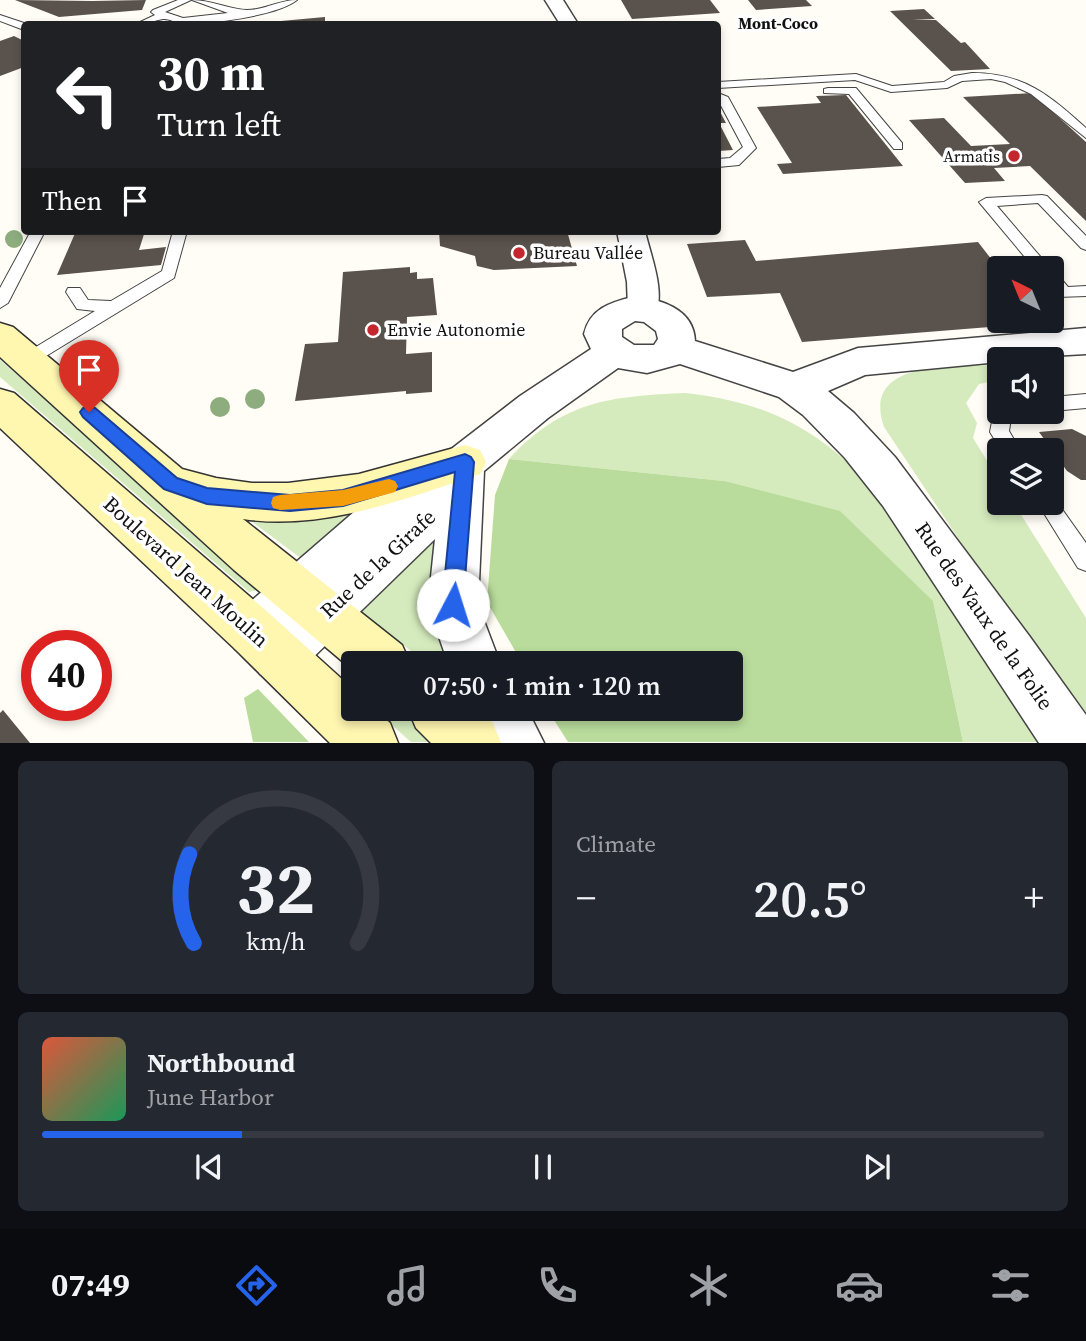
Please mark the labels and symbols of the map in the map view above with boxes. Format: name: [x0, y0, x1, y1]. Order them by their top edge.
district label: Mont-Coco: [738, 12, 818, 34]
place label: Armatis: [943, 145, 1000, 167]
marker: Armatis: [1006, 148, 1022, 164]
place label: Bureau Vallée: [533, 240, 643, 265]
marker: Bureau Vallée: [511, 245, 527, 261]
north arrow: [987, 256, 1064, 332]
place label: Envie Autonomie: [387, 317, 525, 342]
marker: Envie Autonomie: [365, 322, 381, 338]
pin: [59, 340, 119, 412]
street label: Boulevard Jean Moulin: [97, 489, 275, 654]
street label: Rue de la Girafe: [314, 503, 442, 625]
street label: Rue des Vaux de la Folie: [908, 516, 1060, 716]
position arrow: [416, 568, 490, 642]
speed limit sign: 40: [21, 630, 112, 721]

